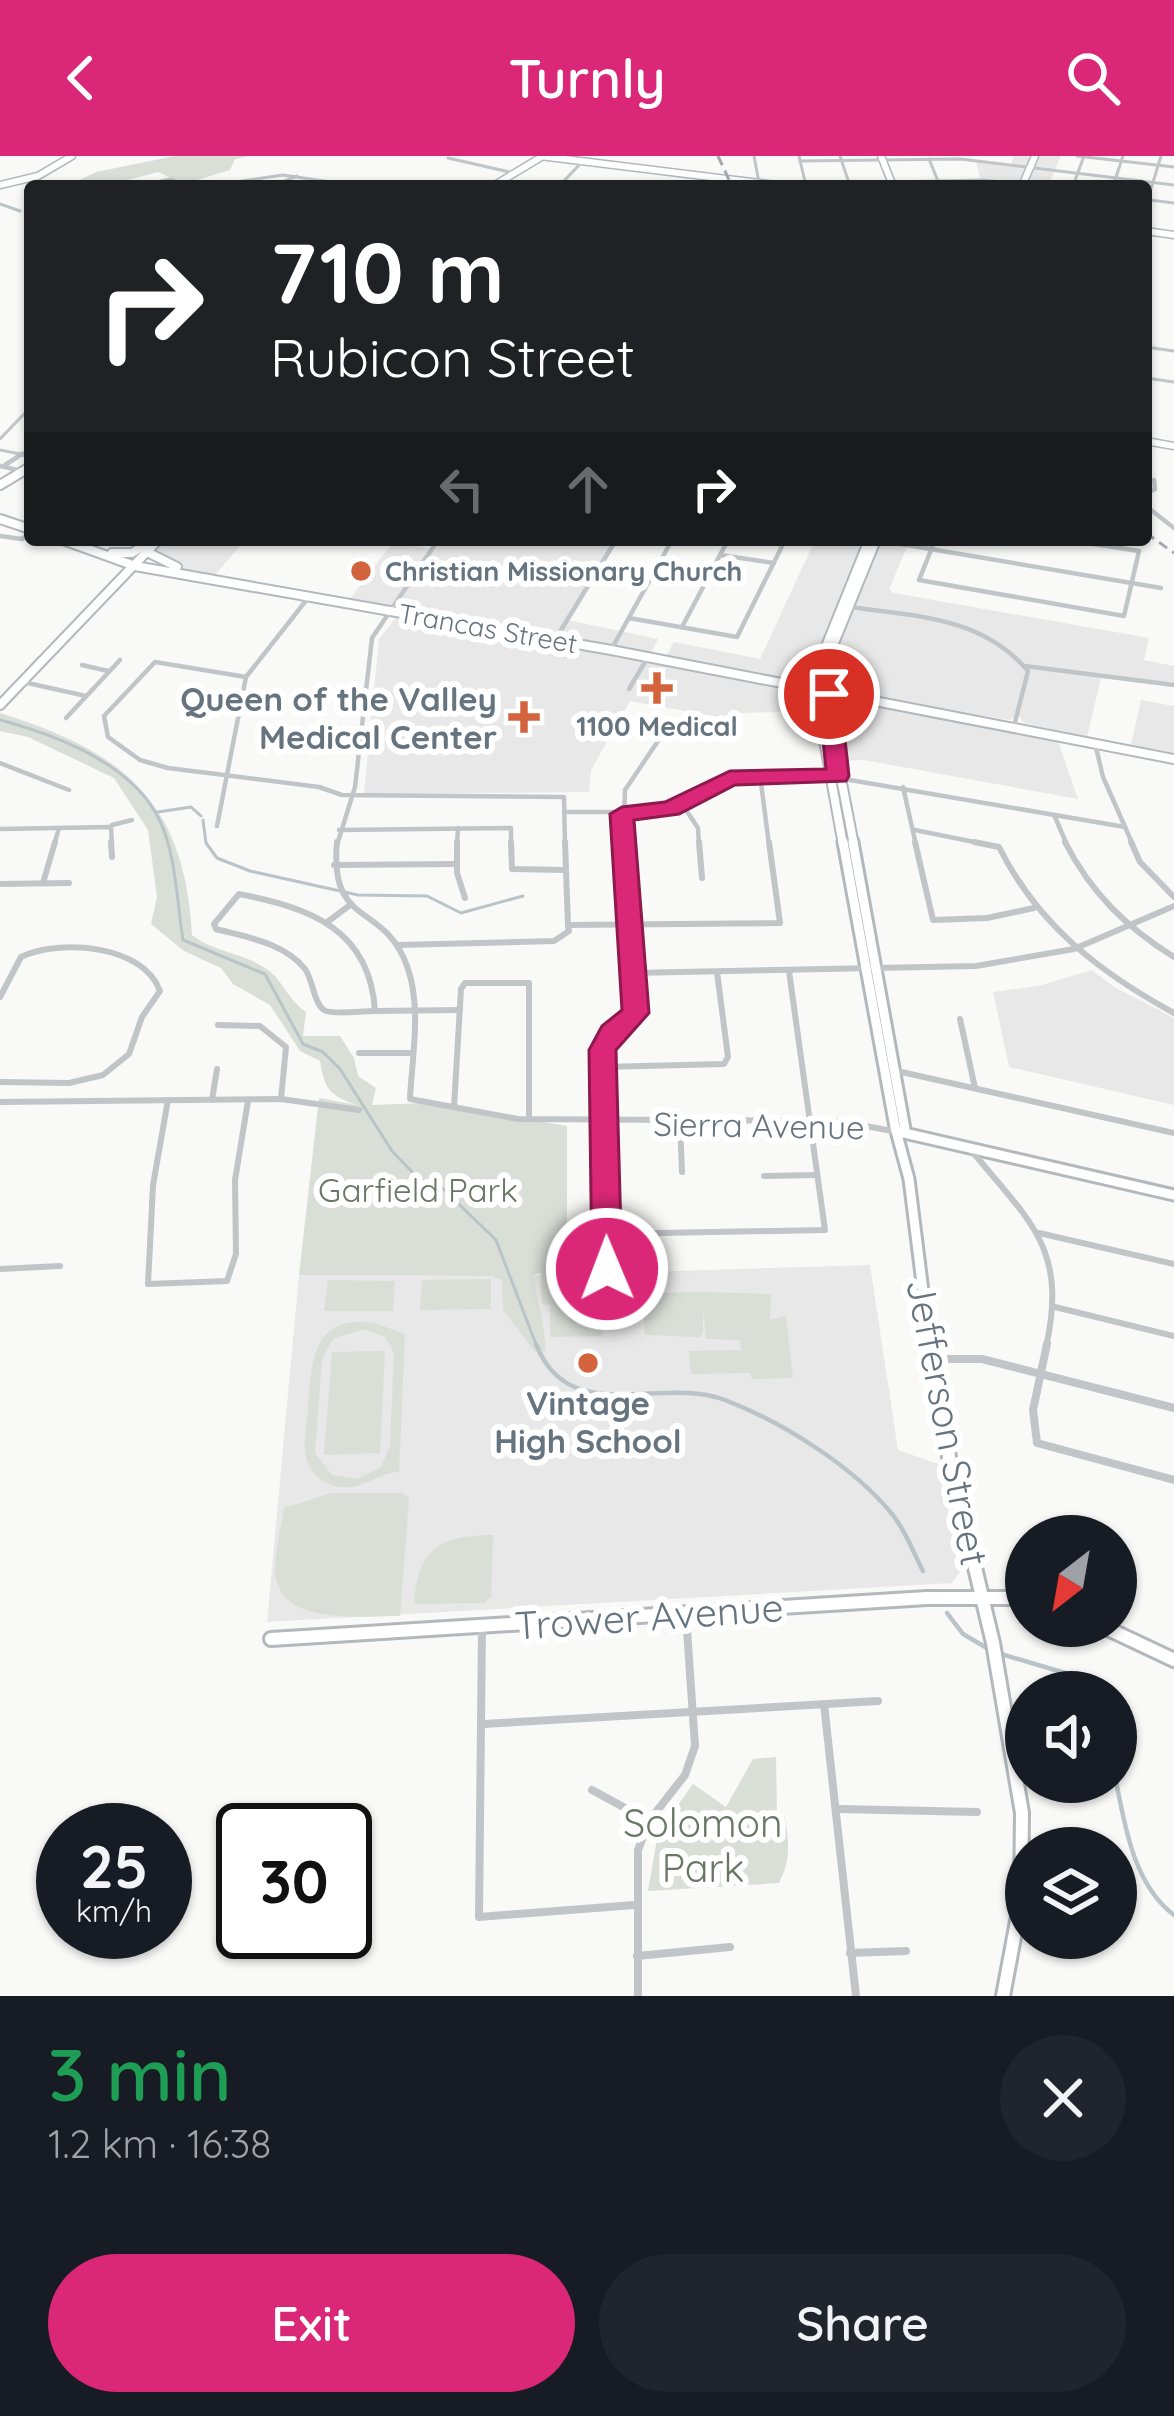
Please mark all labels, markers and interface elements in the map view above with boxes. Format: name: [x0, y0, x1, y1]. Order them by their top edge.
text: Turnly: [508, 44, 666, 112]
icon: back: [48, 45, 114, 111]
icon: search: [1060, 45, 1126, 111]
text: 710 m: [270, 219, 505, 324]
icon: right: [72, 228, 228, 384]
text: Rubicon Street: [270, 323, 635, 391]
icon: left: [429, 456, 495, 522]
icon: ahead: [555, 456, 621, 522]
icon: right: [681, 456, 747, 522]
place label: Christian Missionary Church: [385, 554, 742, 588]
marker: Christian Missionary Church: [348, 558, 374, 584]
street label: Trancas Street: [396, 596, 580, 660]
pin: [778, 643, 880, 745]
icon: arrive: [796, 661, 862, 727]
marker: 1100 Medical: [641, 672, 673, 704]
place label: Queen of the Valley Medical Center: [180, 678, 497, 757]
marker: Queen of the Valley Medical Center: [508, 701, 540, 733]
place label: 1100 Medical: [576, 709, 738, 743]
street label: Sierra Avenue: [653, 1103, 865, 1147]
park label: Garfield Park: [318, 1169, 518, 1210]
position arrow: [544, 1206, 670, 1332]
street label: Jefferson Street: [896, 1274, 1000, 1570]
marker: Vintage High School: [575, 1350, 601, 1376]
place label: Vintage High School: [494, 1382, 682, 1461]
north arrow: [1005, 1515, 1137, 1647]
map controls: [1005, 1515, 1137, 1959]
street label: Trower Avenue: [513, 1582, 785, 1650]
button: sound: [1005, 1671, 1137, 1803]
park label: Solomon Park: [623, 1798, 783, 1892]
speed limit sign: 30: [216, 1803, 372, 1959]
button: layers: [1005, 1827, 1137, 1959]
text: 25: [80, 1828, 148, 1903]
text: km/h: [76, 1892, 152, 1930]
text: 3 min: [48, 2029, 232, 2119]
button: close: [1000, 2035, 1126, 2161]
text: 1.2 km · 16:38: [48, 2119, 271, 2168]
button: Exit: [48, 2254, 575, 2392]
button: Share: [599, 2254, 1126, 2392]

